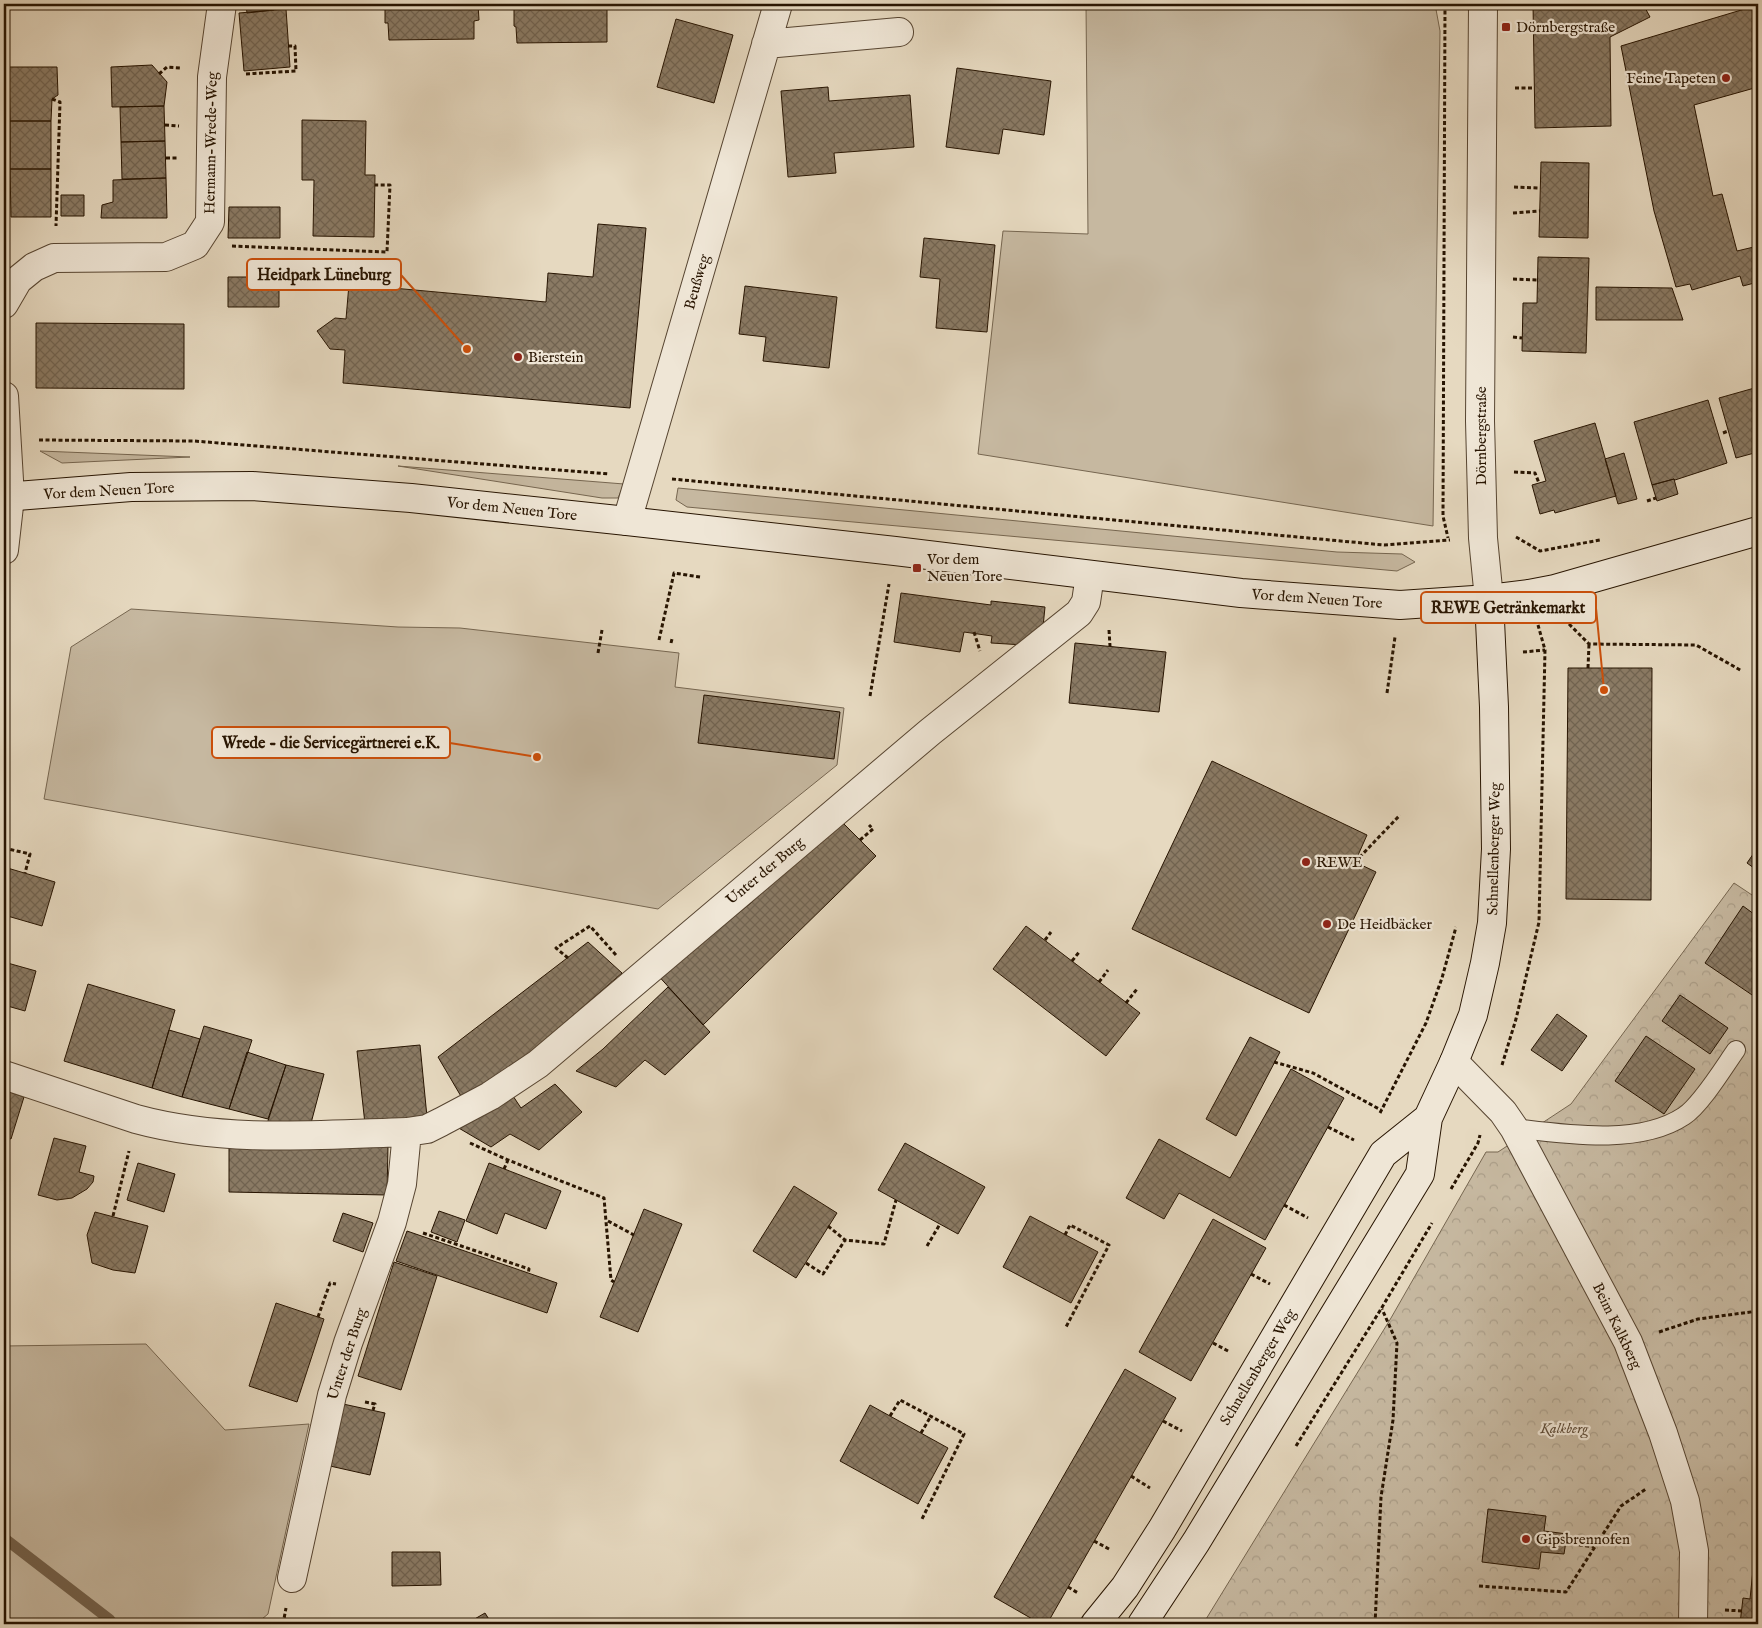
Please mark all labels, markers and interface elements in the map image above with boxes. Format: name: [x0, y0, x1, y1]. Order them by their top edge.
place label: Dörnbergstraße: [1516, 18, 1615, 37]
marker: Dörnbergstraße: [1500, 21, 1512, 33]
place label: Feine Tapeten: [1626, 69, 1716, 88]
street label: Hermann-Wrede-Weg: [200, 71, 222, 214]
marker: Feine Tapeten: [1720, 72, 1732, 84]
street label: Beußweg: [680, 251, 714, 312]
callout: Heidpark Lüneburg: [247, 259, 401, 290]
text: Heidpark Lüneburg: [257, 266, 392, 286]
place label: Bierstein: [528, 348, 584, 367]
marker: Bierstein: [512, 351, 524, 363]
street label: Dörnbergstraße: [1472, 386, 1491, 486]
street label: Vor dem Neuen Tore: [42, 478, 175, 504]
street label: Vor dem Neuen Tore: [445, 493, 578, 525]
place label: Vor dem Neuen Tore: [926, 550, 1003, 586]
marker: Vor dem Neuen Tore: [911, 562, 923, 574]
street label: Vor dem Neuen Tore: [1250, 585, 1383, 613]
callout: REWE Getränkemarkt: [1421, 592, 1596, 623]
text: REWE Getränkemarkt: [1431, 599, 1586, 619]
callout: Wrede - die Servicegärtnerei e.K.: [212, 727, 450, 758]
text: Wrede - die Servicegärtnerei e.K.: [221, 734, 440, 754]
street label: Schnellenberger Weg: [1483, 782, 1505, 916]
street label: Unter der Burg: [722, 832, 809, 909]
place label: REWE: [1316, 853, 1362, 872]
marker: REWE: [1300, 856, 1312, 868]
place label: De Heidbäcker: [1337, 915, 1432, 934]
marker: De Heidbäcker: [1321, 918, 1333, 930]
street label: Beim Kalkberg: [1588, 1280, 1646, 1373]
street label: Schnellenberger Weg: [1216, 1304, 1301, 1429]
street label: Unter der Burg: [323, 1305, 371, 1403]
park label: Kalkberg: [1539, 1419, 1589, 1439]
place label: Gipsbrennofen: [1536, 1530, 1630, 1549]
marker: Gipsbrennofen: [1520, 1533, 1532, 1545]

